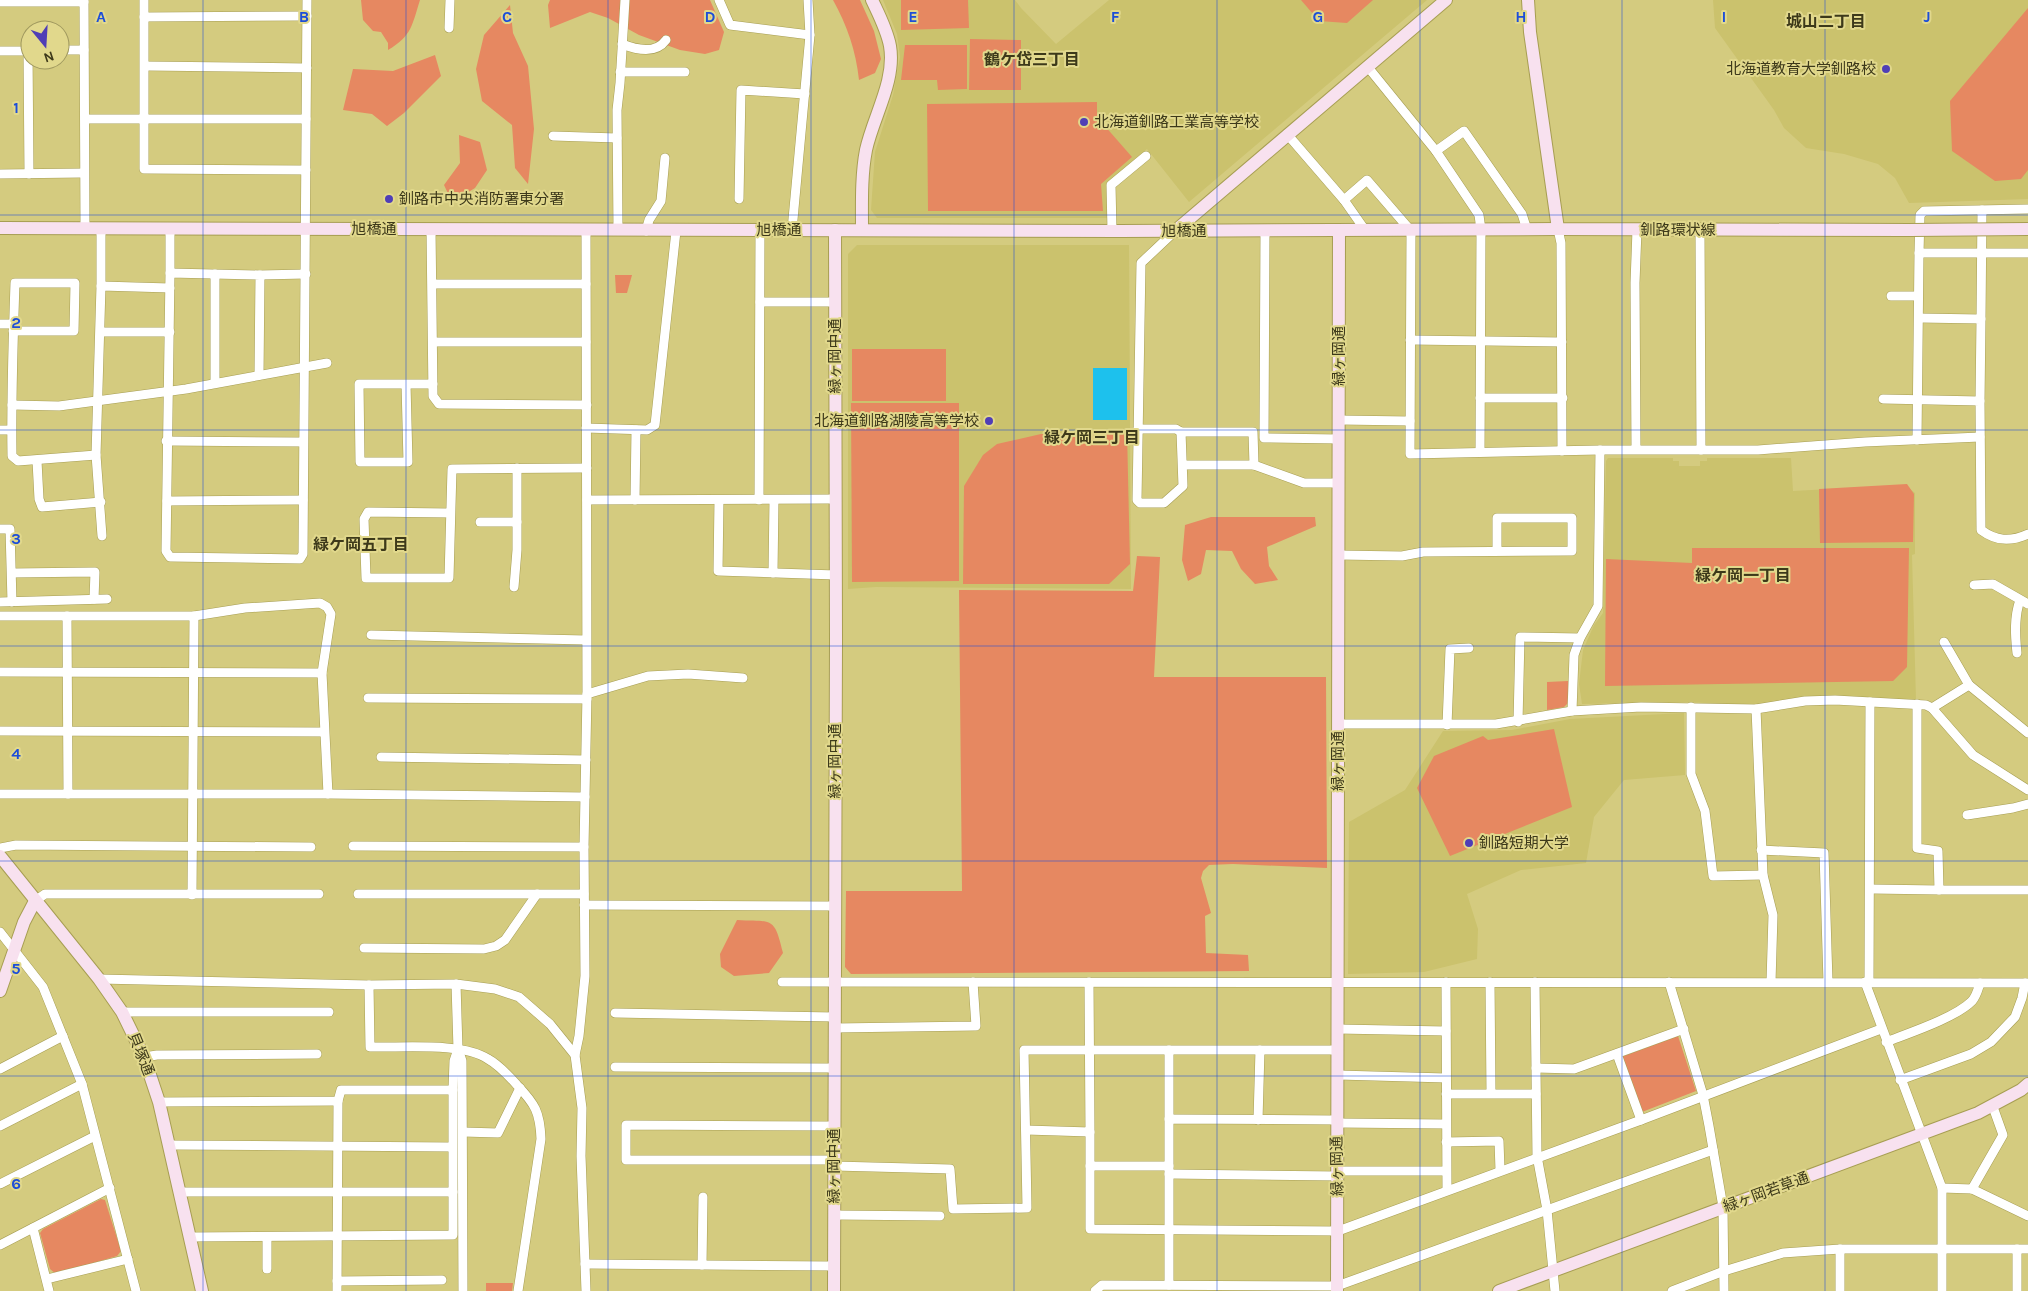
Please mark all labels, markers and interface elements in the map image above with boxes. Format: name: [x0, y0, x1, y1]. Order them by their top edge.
text: A: [96, 7, 106, 26]
text: B: [299, 7, 309, 26]
text: C: [502, 7, 512, 26]
text: D: [705, 7, 716, 26]
text: E: [908, 7, 918, 26]
text: F: [1111, 7, 1120, 26]
text: G: [1313, 7, 1323, 26]
text: H: [1515, 7, 1527, 26]
text: I: [1722, 7, 1726, 26]
text: J: [1923, 7, 1931, 26]
district label: 城山二丁目: [1786, 12, 1866, 31]
north arrow: [20, 20, 70, 70]
text: N: [41, 47, 56, 67]
district label: 鶴ケ岱三丁目: [984, 50, 1080, 69]
place label: 北海道教育大学釧路校: [1726, 60, 1876, 78]
marker: 北海道教育大学釧路校: [1880, 63, 1892, 75]
text: 1: [13, 98, 19, 117]
place label: 北海道釧路工業高等学校: [1094, 113, 1259, 131]
marker: 北海道釧路工業高等学校: [1078, 116, 1090, 128]
place label: 釧路市中央消防署東分署: [399, 190, 564, 208]
marker: 釧路市中央消防署東分署: [383, 193, 395, 205]
street label: 旭橋通: [351, 220, 397, 238]
street label: 旭橋通: [756, 221, 802, 239]
street label: 釧路環状線: [1640, 221, 1716, 239]
street label: 旭橋通: [1161, 222, 1207, 240]
text: 2: [11, 313, 21, 332]
street label: 緑ヶ岡中通: [826, 318, 844, 394]
street label: 緑ヶ岡通: [1330, 326, 1348, 386]
place label: 北海道釧路湖陵高等学校: [814, 412, 979, 430]
marker: 北海道釧路湖陵高等学校: [983, 415, 995, 427]
district label: 緑ケ岡三丁目: [1044, 428, 1140, 447]
text: 3: [11, 529, 21, 548]
district label: 緑ケ岡五丁目: [313, 535, 409, 554]
district label: 緑ケ岡一丁目: [1695, 566, 1791, 585]
street label: 緑ヶ岡中通: [826, 723, 844, 799]
street label: 緑ヶ岡通: [1329, 731, 1347, 791]
text: 4: [11, 744, 21, 763]
place label: 釧路短期大学: [1479, 834, 1569, 852]
marker: 釧路短期大学: [1463, 837, 1475, 849]
text: 5: [11, 959, 21, 978]
street label: 貝塚通: [124, 1030, 158, 1078]
street label: 緑ヶ岡中通: [825, 1128, 843, 1204]
street label: 緑ヶ岡通: [1327, 1136, 1347, 1196]
street label: 緑ヶ岡若草通: [1721, 1168, 1811, 1216]
text: 6: [11, 1174, 21, 1193]

